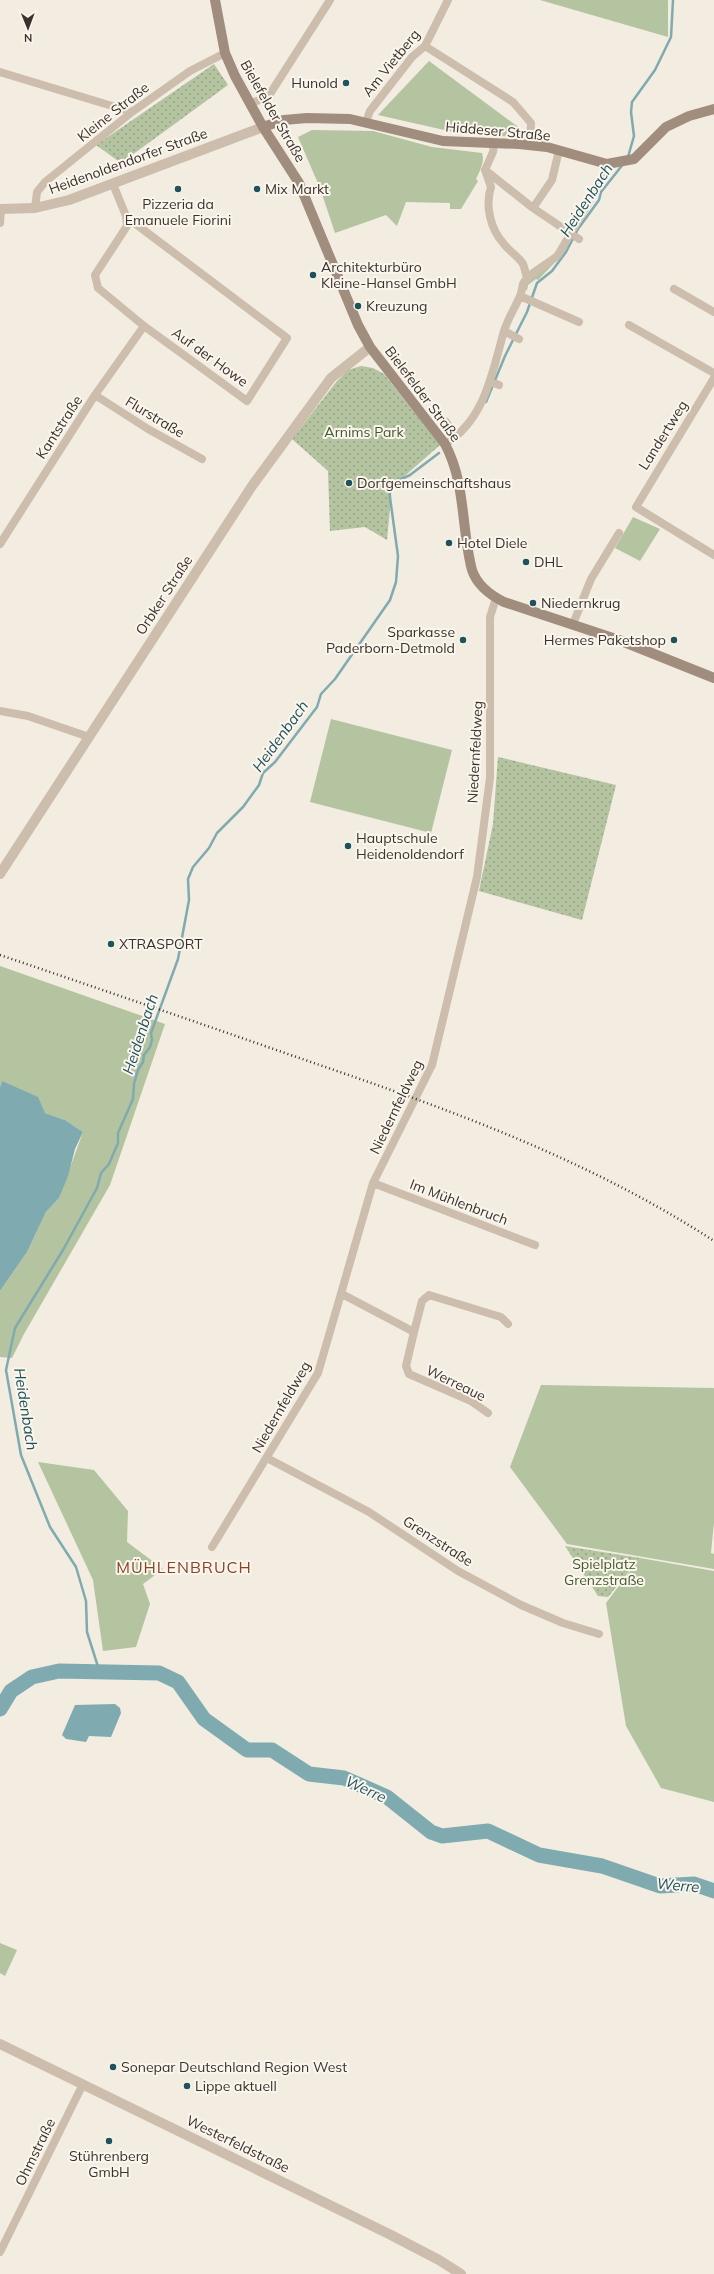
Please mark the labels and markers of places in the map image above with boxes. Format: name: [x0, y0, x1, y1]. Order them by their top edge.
place label: Hunold: [291, 74, 338, 92]
marker: Hunold: [341, 78, 351, 88]
place label: Mix Markt: [265, 180, 329, 198]
marker: Pizzeria da Emanuele Fiorini: [173, 184, 183, 194]
marker: Mix Markt: [252, 184, 262, 194]
place label: Pizzeria da Emanuele Fiorini: [125, 195, 231, 229]
place label: Architekturbüro Kleine-Hansel GmbH: [321, 258, 457, 292]
marker: Architekturbüro Kleine-Hansel GmbH: [308, 270, 318, 280]
place label: Kreuzung: [366, 297, 428, 315]
marker: Kreuzung: [353, 301, 363, 311]
place label: Dorfgemeinschaftshaus: [357, 474, 511, 492]
marker: Dorfgemeinschaftshaus: [344, 478, 354, 488]
place label: Hotel Diele: [457, 534, 527, 552]
marker: Hotel Diele: [444, 538, 454, 548]
place label: DHL: [534, 553, 563, 571]
marker: DHL: [521, 557, 531, 567]
place label: Niedernkrug: [541, 594, 621, 612]
marker: Niedernkrug: [528, 598, 538, 608]
place label: Sparkasse Paderborn-Detmold: [326, 623, 455, 657]
place label: Hermes Paketshop: [544, 631, 666, 649]
marker: Sparkasse Paderborn-Detmold: [458, 635, 468, 645]
marker: Hermes Paketshop: [669, 635, 679, 645]
place label: Hauptschule Heidenoldendorf: [356, 829, 464, 863]
marker: Hauptschule Heidenoldendorf: [343, 841, 353, 851]
place label: XTRASPORT: [119, 935, 203, 953]
marker: XTRASPORT: [106, 939, 116, 949]
place label: Sonepar Deutschland Region West: [121, 2058, 347, 2076]
marker: Sonepar Deutschland Region West: [108, 2062, 118, 2072]
place label: Lippe aktuell: [195, 2077, 277, 2095]
marker: Lippe aktuell: [182, 2081, 192, 2091]
marker: Stührenberg GmbH: [104, 2136, 114, 2146]
place label: Stührenberg GmbH: [69, 2147, 149, 2181]

